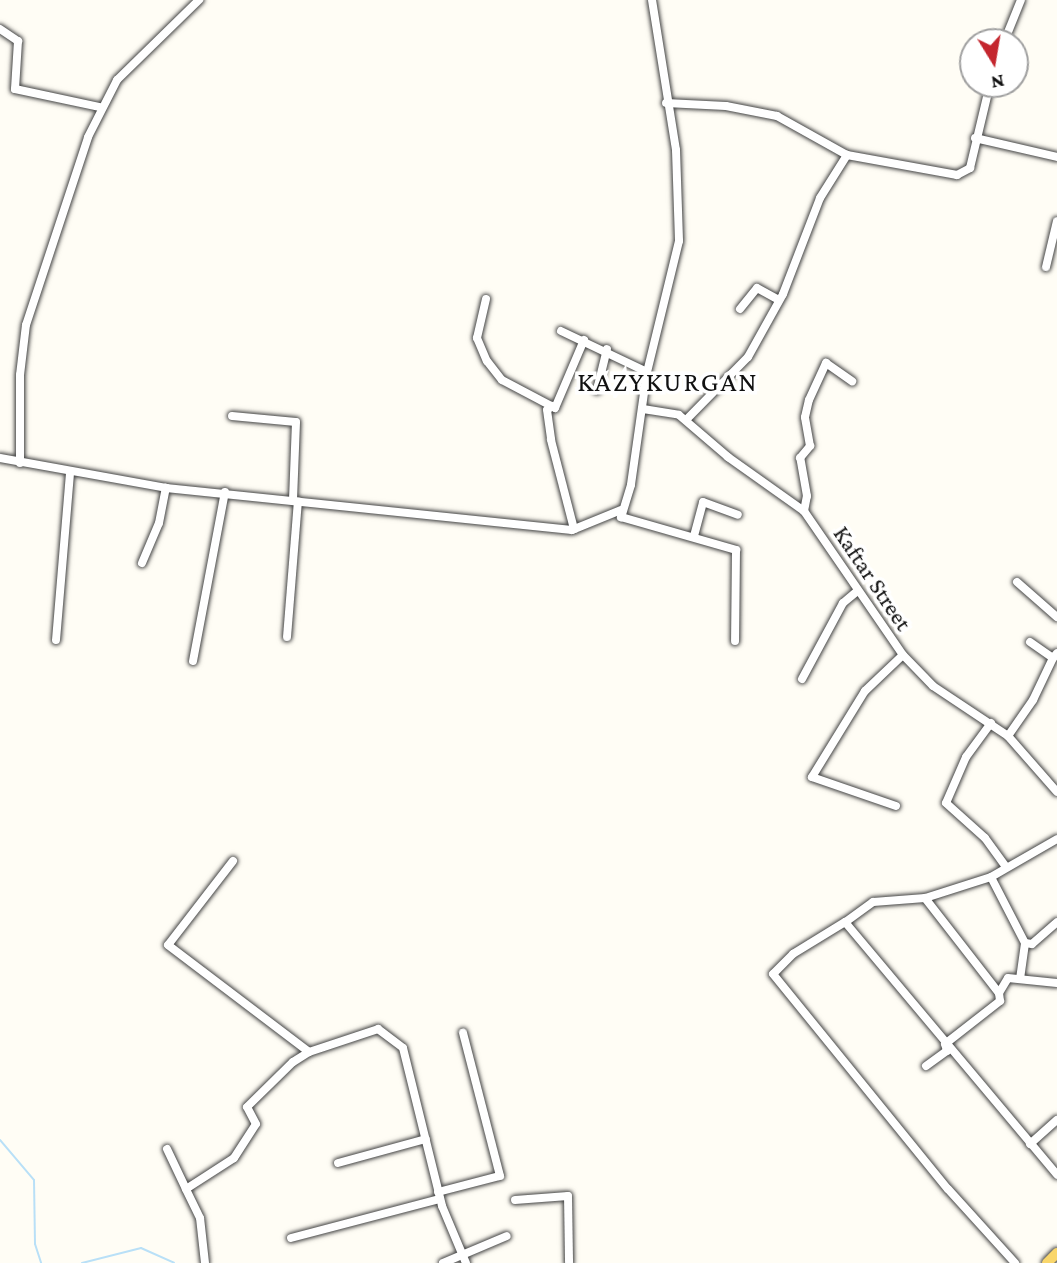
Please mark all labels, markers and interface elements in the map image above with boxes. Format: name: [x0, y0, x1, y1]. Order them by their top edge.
north arrow: [959, 28, 1029, 98]
text: N: [989, 71, 1006, 94]
district label: KAZYKURGAN: [578, 365, 758, 399]
street label: Kaftar Street: [828, 520, 918, 636]

